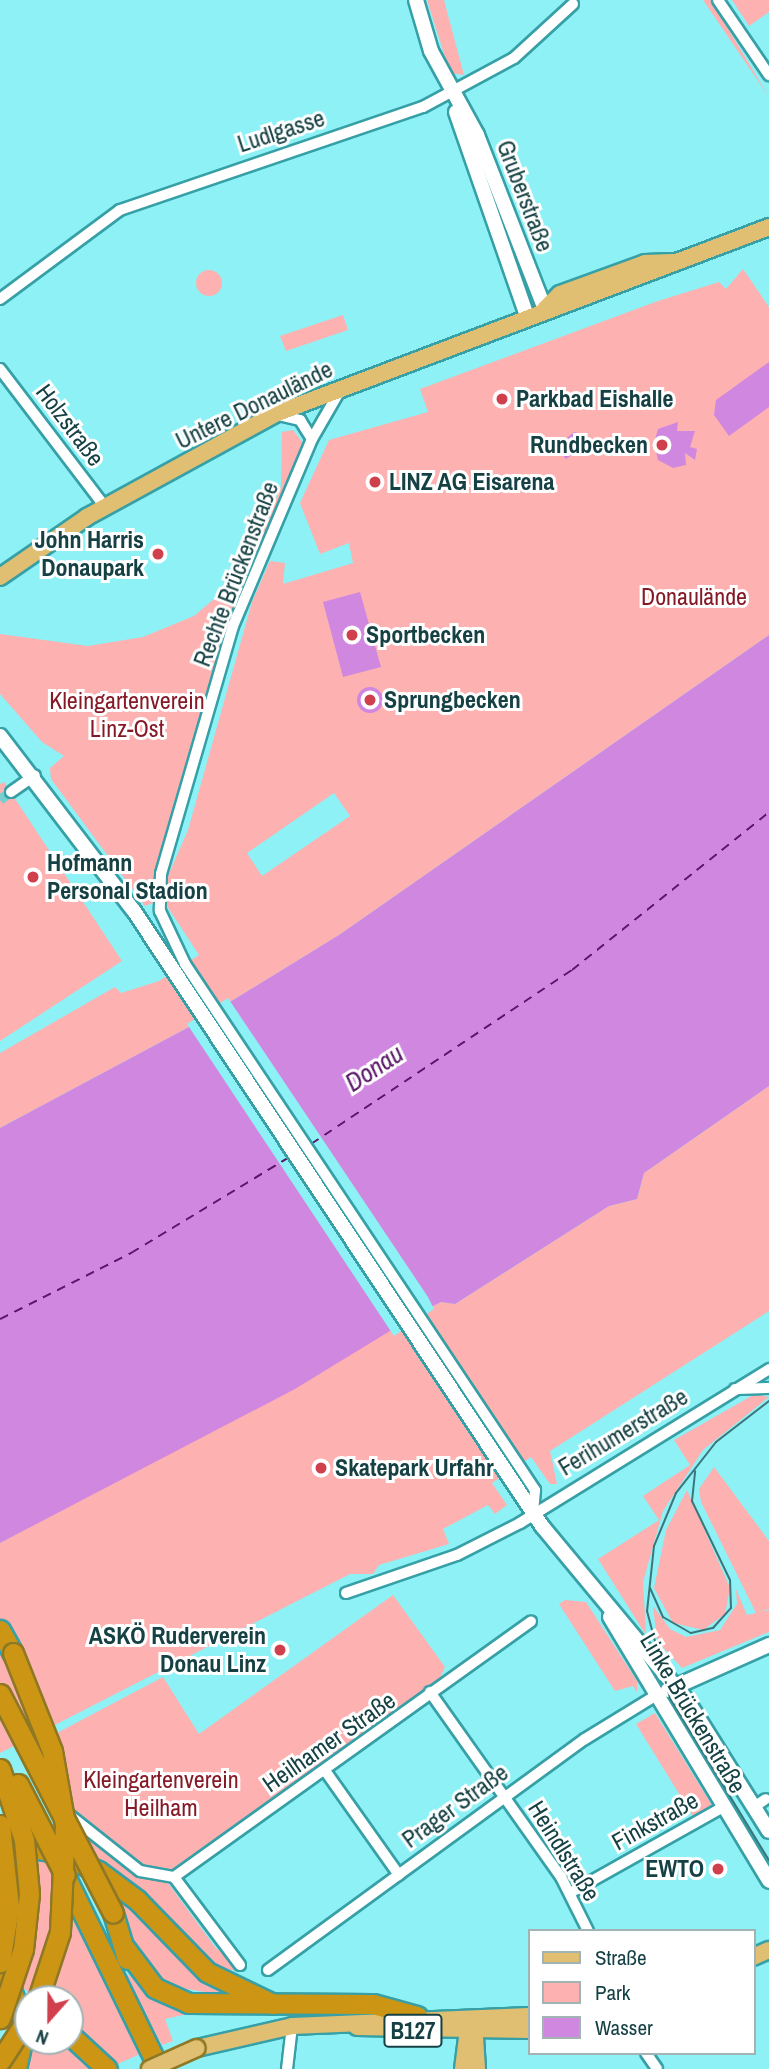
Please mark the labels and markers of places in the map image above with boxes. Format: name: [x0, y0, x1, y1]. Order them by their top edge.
place label: Parkbad Eishalle: [516, 385, 674, 413]
marker: Parkbad Eishalle: [494, 391, 510, 407]
place label: Rundbecken: [530, 431, 648, 459]
marker: Rundbecken: [654, 437, 670, 453]
place label: LINZ AG Eisarena: [389, 468, 555, 496]
marker: LINZ AG Eisarena: [367, 474, 383, 490]
place label: John Harris Donaupark: [35, 526, 144, 582]
marker: John Harris Donaupark: [150, 546, 166, 562]
place label: Sportbecken: [366, 621, 485, 649]
marker: Sportbecken: [344, 627, 360, 643]
place label: Sprungbecken: [384, 686, 521, 714]
marker: Sprungbecken: [362, 692, 378, 708]
place label: Hofmann Personal Stadion: [47, 849, 208, 905]
marker: Hofmann Personal Stadion: [25, 869, 41, 885]
place label: Skatepark Urfahr: [335, 1454, 494, 1482]
marker: Skatepark Urfahr: [313, 1460, 329, 1476]
place label: ASKÖ Ruderverein Donau Linz: [89, 1622, 266, 1678]
marker: ASKÖ Ruderverein Donau Linz: [272, 1642, 288, 1658]
place label: EWTO: [645, 1855, 704, 1883]
marker: EWTO: [710, 1861, 726, 1877]

